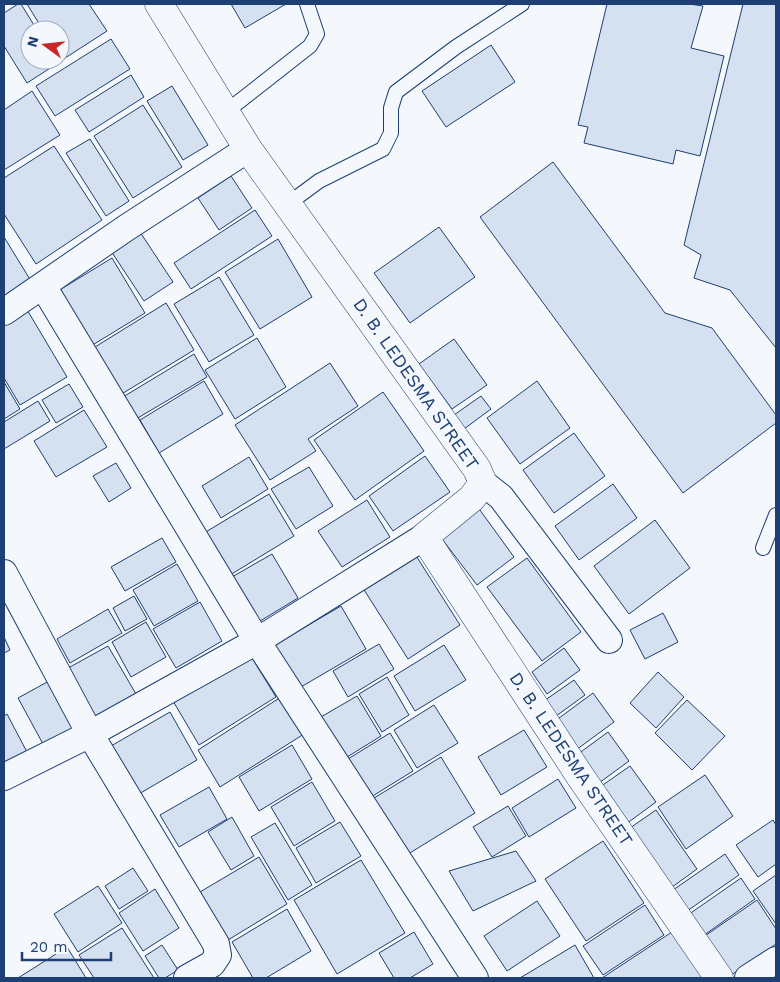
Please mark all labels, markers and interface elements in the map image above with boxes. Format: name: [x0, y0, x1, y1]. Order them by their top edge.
north arrow: [20, 20, 70, 70]
text: N: [23, 35, 42, 49]
street label: D. B. LEDESMA STREET: [349, 294, 484, 474]
street label: D. B. LEDESMA STREET: [506, 668, 637, 850]
scale bar: [22, 930, 111, 962]
text: 20 m: [30, 938, 68, 956]

